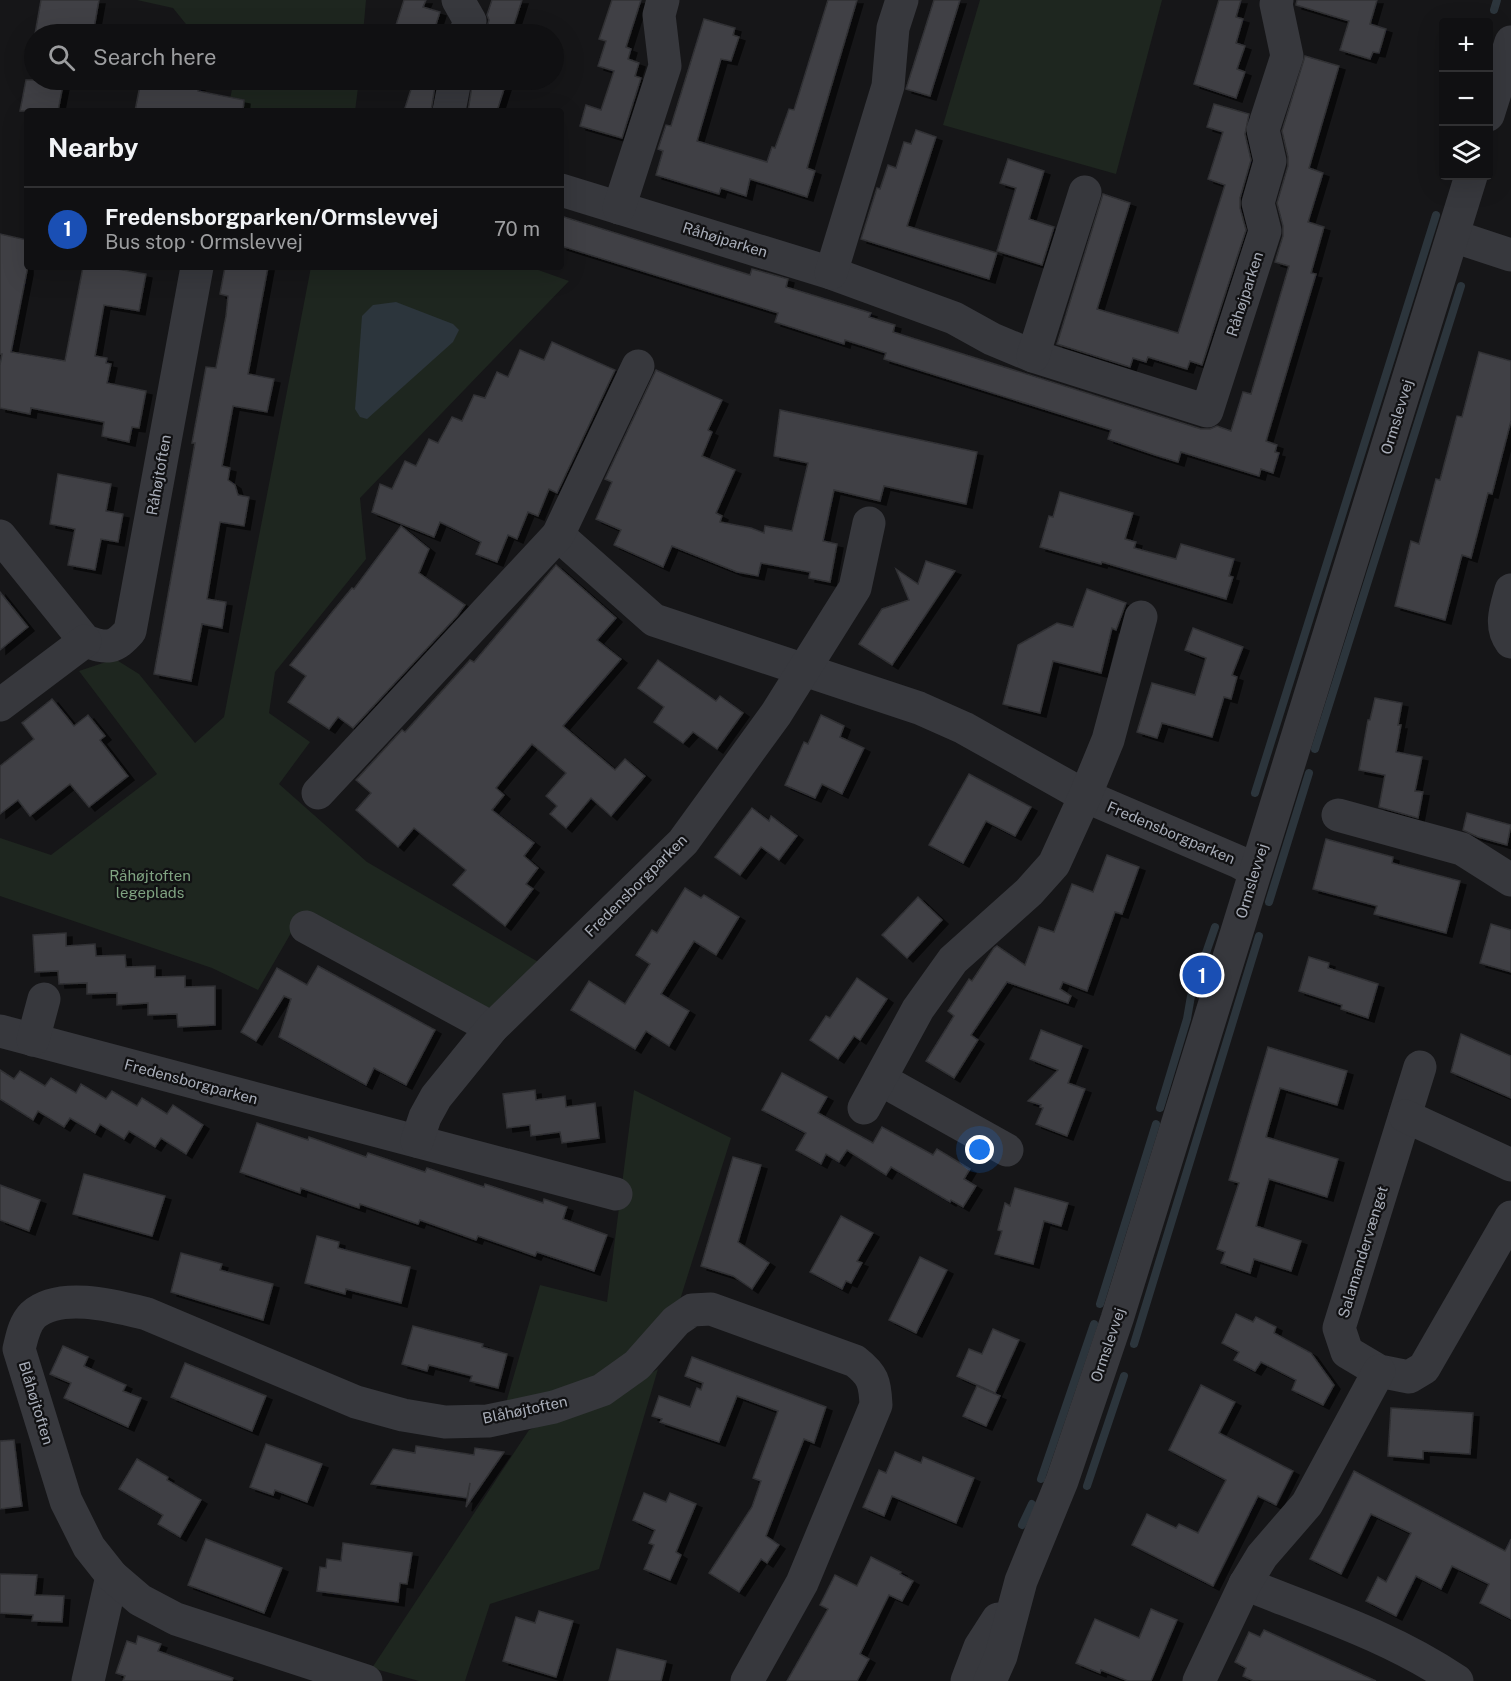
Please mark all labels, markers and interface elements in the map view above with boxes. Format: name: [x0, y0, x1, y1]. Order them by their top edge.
map controls: [1439, 18, 1493, 180]
button: +: [1439, 18, 1493, 72]
search box: [24, 24, 564, 90]
icon: search: [45, 41, 78, 74]
text: Search here: [93, 44, 217, 70]
button: −: [1439, 72, 1493, 126]
button: layers: [1439, 126, 1493, 180]
text: Nearby: [48, 132, 138, 163]
text: Fredensborgparken/Ormslevvej: [105, 204, 438, 230]
text: 1: [63, 217, 72, 241]
text: 70 m: [494, 217, 540, 241]
street label: Råhøjparken: [681, 219, 770, 261]
text: Bus stop · Ormslevvej: [105, 230, 303, 254]
street label: Råhøjparken: [1223, 249, 1266, 338]
street label: Ormslevvej: [1377, 377, 1416, 456]
street label: Råhøjtoften: [143, 433, 174, 517]
street label: Fredensborgparken: [1105, 798, 1238, 867]
street label: Fredensborgparken: [581, 831, 690, 940]
street label: Ormslevvej: [1232, 841, 1271, 920]
park label: Råhøjtoften legeplads: [109, 867, 191, 901]
pin: 1: [1182, 952, 1222, 998]
street label: Fredensborgparken: [123, 1056, 260, 1108]
your location: [965, 1135, 994, 1164]
street label: Salamandervænget: [1334, 1184, 1391, 1320]
street label: Ormslevvej: [1087, 1305, 1128, 1384]
street label: Blåhøjtoften: [16, 1359, 57, 1447]
street label: Blåhøjtoften: [481, 1392, 569, 1427]

